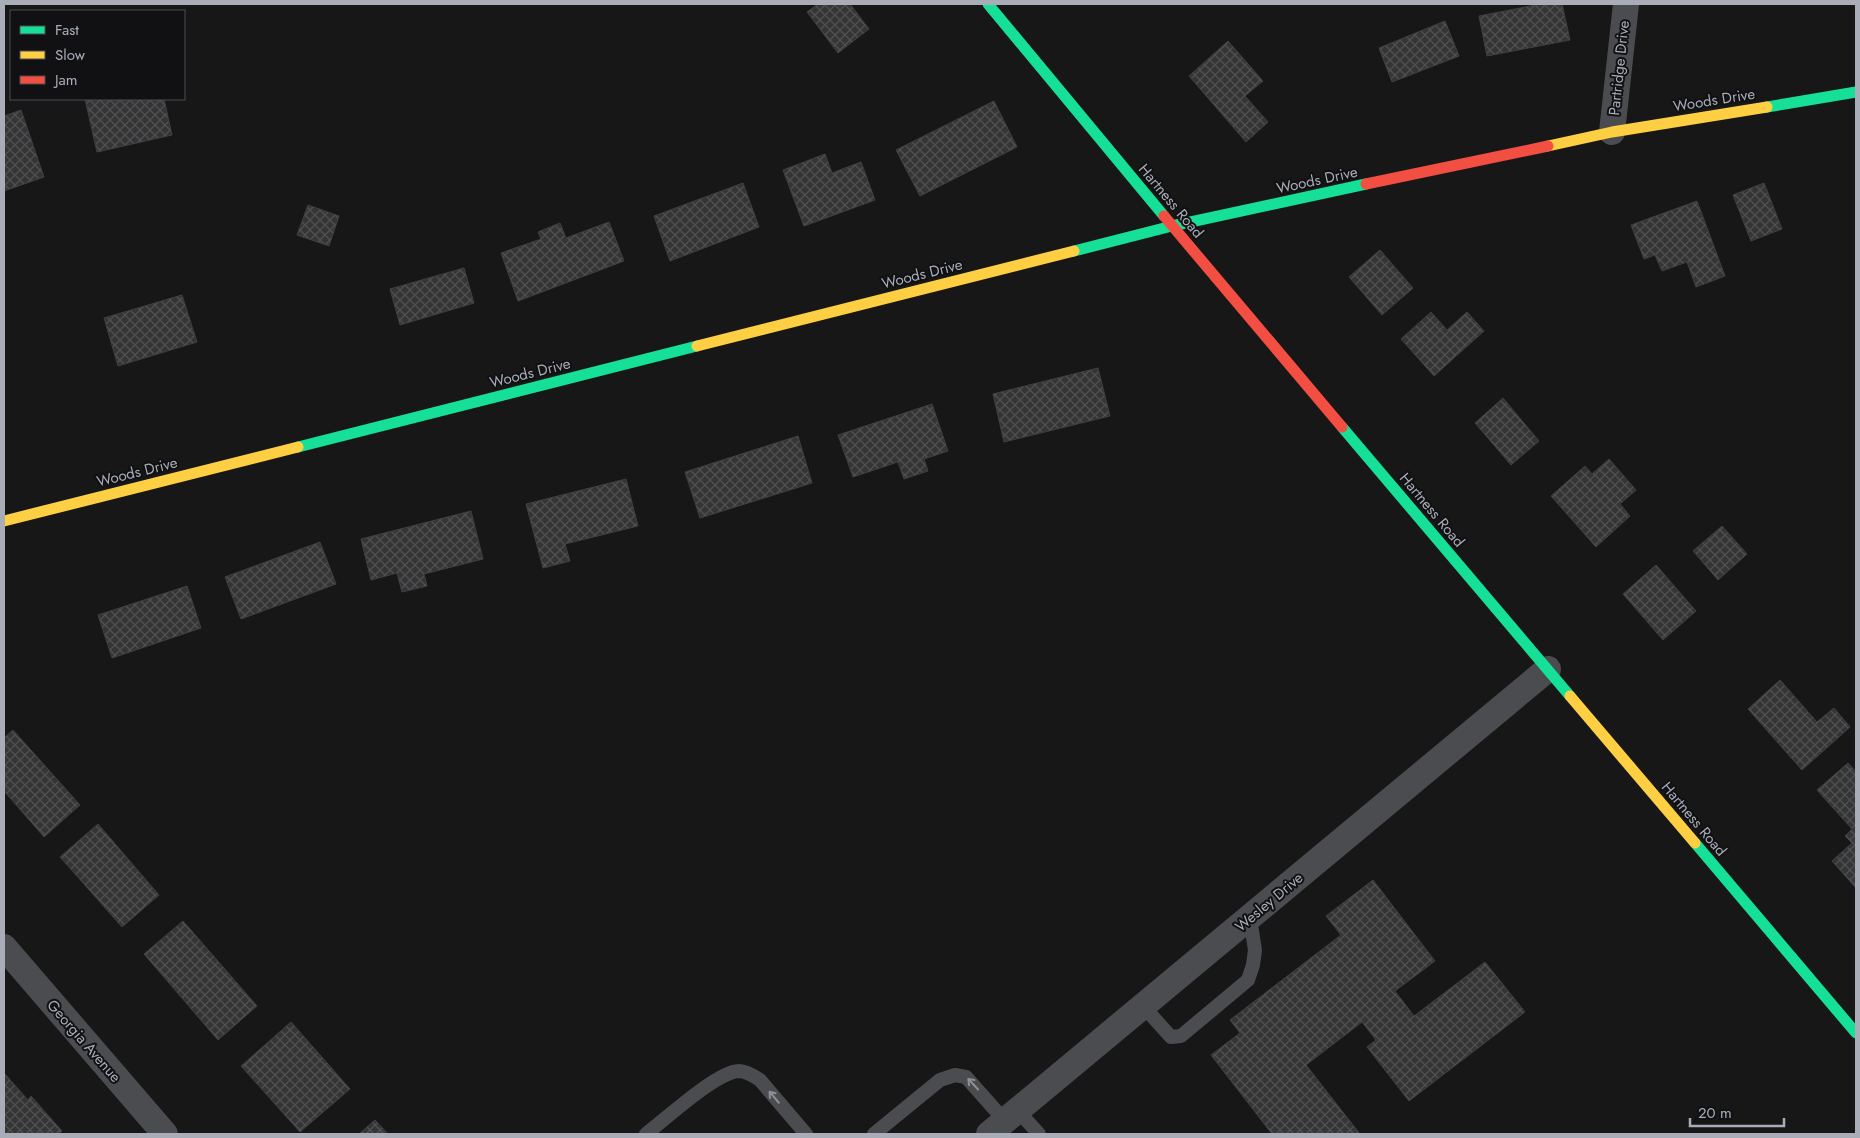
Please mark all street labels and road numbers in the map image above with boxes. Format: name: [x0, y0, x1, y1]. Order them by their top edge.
street label: Partridge Drive: [1603, 19, 1635, 117]
street label: Woods Drive: [1672, 83, 1757, 117]
street label: Hartness Road: [1133, 159, 1209, 243]
street label: Woods Drive: [1274, 161, 1360, 199]
street label: Woods Drive: [879, 253, 965, 295]
street label: Woods Drive: [487, 352, 573, 394]
street label: Woods Drive: [94, 451, 180, 493]
street label: Hartness Road: [1394, 468, 1470, 552]
street label: Hartness Road: [1656, 777, 1732, 861]
street label: Wesley Drive: [1230, 867, 1308, 937]
street label: Georgia Avenue: [42, 995, 126, 1087]

